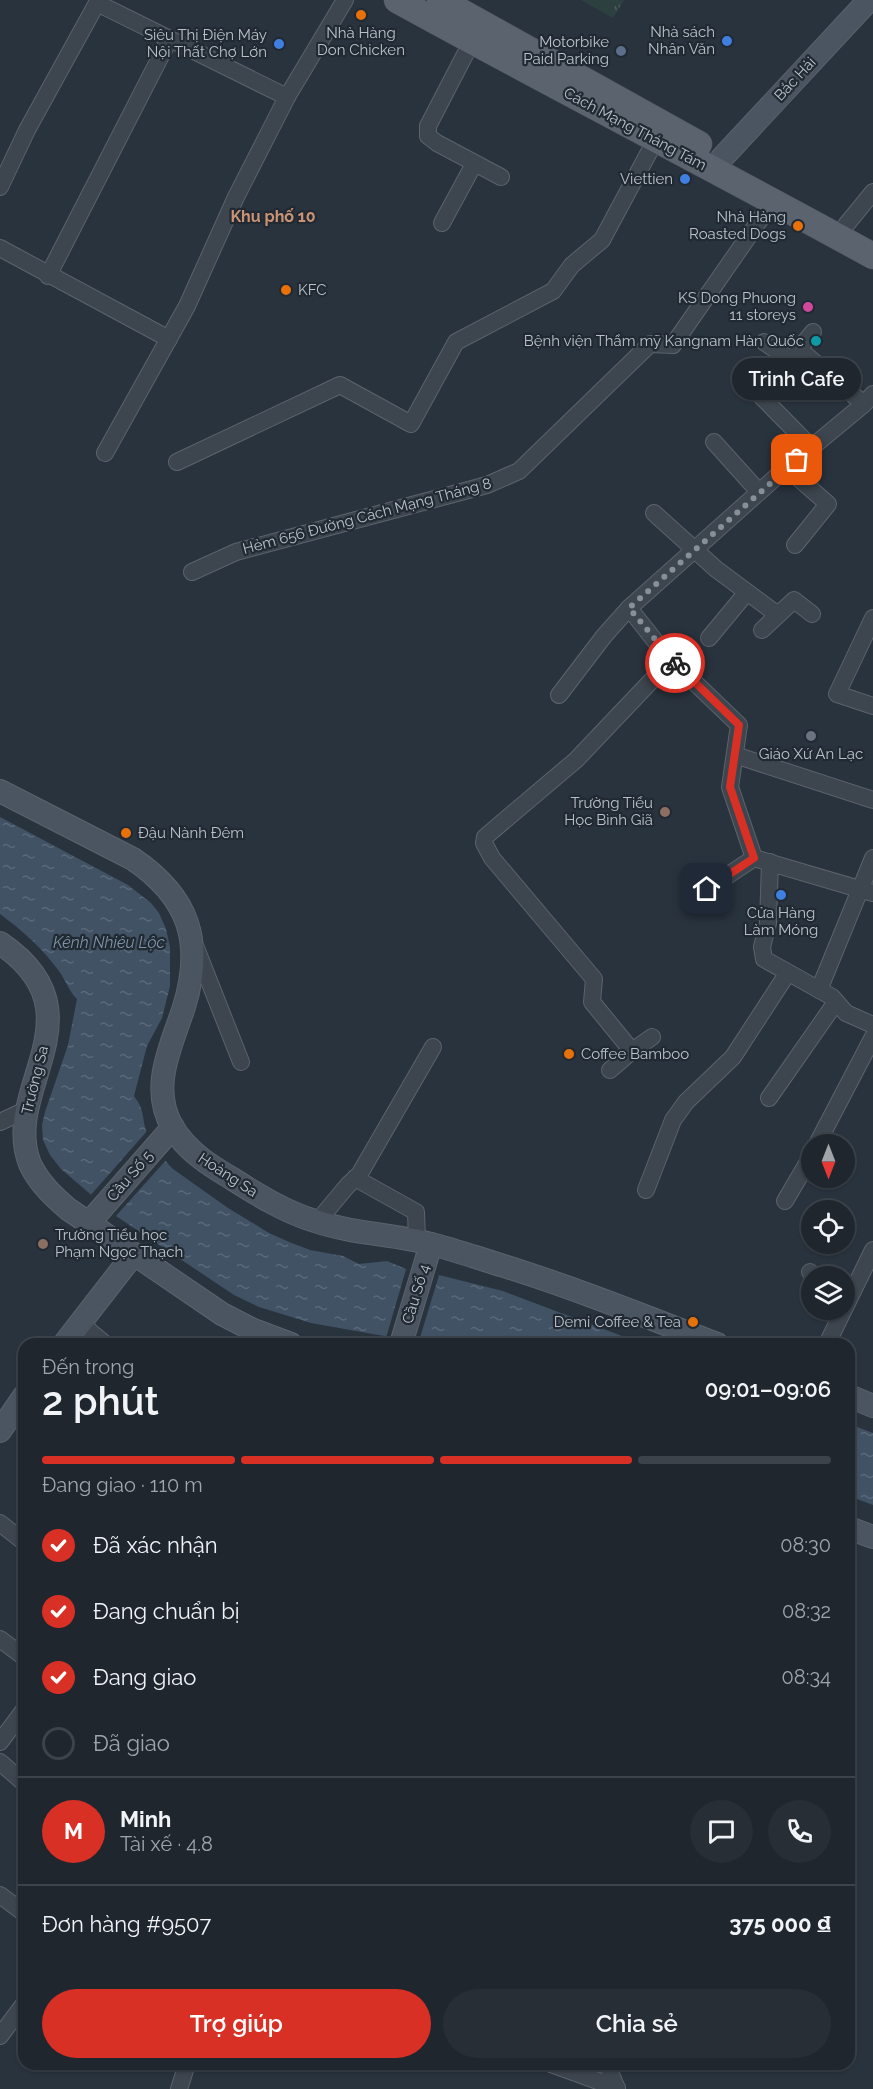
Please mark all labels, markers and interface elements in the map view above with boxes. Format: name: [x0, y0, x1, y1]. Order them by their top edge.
marker: Nhà Hàng Don Chicken: [354, 8, 368, 22]
place label: Nhà sách Nhân Văn: [648, 23, 715, 58]
place label: Nhà Hàng Don Chicken: [317, 24, 405, 59]
place label: Siêu Thị Điện Máy Nội Thất Chợ Lớn: [144, 26, 267, 61]
place label: Motorbike Paid Parking: [523, 33, 609, 68]
marker: Nhà sách Nhân Văn: [720, 34, 734, 48]
marker: Siêu Thị Điện Máy Nội Thất Chợ Lớn: [272, 37, 286, 51]
marker: Motorbike Paid Parking: [614, 44, 628, 58]
street label: Bắc Hải: [770, 54, 820, 104]
street label: Cách Mạng Tháng Tám: [561, 84, 709, 174]
place label: Viettien: [620, 170, 673, 188]
marker: Viettien: [678, 172, 692, 186]
district label: Khu phố 10: [230, 207, 316, 226]
place label: Nhà Hàng Roasted Dogs: [689, 208, 786, 243]
marker: Nhà Hàng Roasted Dogs: [791, 219, 805, 233]
place label: KFC: [298, 281, 327, 299]
marker: KFC: [279, 283, 293, 297]
place label: KS Dong Phuong 11 storeys: [678, 289, 796, 324]
marker: KS Dong Phuong 11 storeys: [801, 300, 815, 314]
place label: Bệnh viện Thẩm mỹ Kangnam Hàn Quốc: [524, 332, 804, 350]
marker: Bệnh viện Thẩm mỹ Kangnam Hàn Quốc: [809, 334, 823, 348]
callout: Trinh Cafe: [732, 358, 862, 400]
text: Trinh Cafe: [749, 367, 844, 391]
pin: [771, 434, 822, 485]
icon: bag: [780, 443, 813, 476]
street label: Hẻm 656 Đường Cách Mạng Tháng 8: [241, 474, 493, 558]
courier: [645, 633, 705, 693]
icon: bike: [659, 647, 692, 680]
marker: Giáo Xứ An Lạc: [804, 729, 818, 743]
place label: Giáo Xứ An Lạc: [759, 745, 863, 763]
place label: Trường Tiểu Học Bình Giã: [564, 794, 653, 829]
marker: Trường Tiểu Học Bình Giã: [658, 805, 672, 819]
place label: Đậu Nành Đêm: [138, 824, 244, 842]
marker: Đậu Nành Đêm: [119, 826, 133, 840]
pin: [681, 863, 732, 914]
icon: home: [690, 872, 723, 905]
marker: Cửa Hàng Làm Móng: [774, 888, 788, 902]
place label: Cửa Hàng Làm Móng: [744, 904, 818, 939]
water label: Kênh Nhiêu Lộc: [53, 933, 166, 952]
street label: Trường Sa: [18, 1044, 52, 1116]
place label: Coffee Bamboo: [581, 1045, 689, 1063]
marker: Coffee Bamboo: [562, 1047, 576, 1061]
north arrow: [801, 1134, 855, 1188]
map controls: [801, 1134, 855, 1320]
street label: Cầu Số 5: [103, 1147, 157, 1205]
street label: Hoàng Sa: [195, 1149, 261, 1201]
button: locate: [801, 1200, 855, 1254]
place label: Trường Tiểu học Phạm Ngọc Thạch: [55, 1226, 183, 1261]
marker: Trường Tiểu học Phạm Ngọc Thạch: [36, 1237, 50, 1251]
street label: Cầu Số 4: [398, 1262, 434, 1326]
button: layers: [801, 1266, 855, 1320]
place label: Demi Coffee & Tea: [554, 1313, 681, 1331]
marker: Demi Coffee & Tea: [686, 1315, 700, 1329]
text: Đến trong: [42, 1355, 134, 1379]
text: 09:01–09:06: [705, 1376, 831, 1402]
text: 2 phút: [42, 1378, 159, 1424]
text: Đang giao · 110 m: [42, 1473, 203, 1497]
icon: check: [42, 1529, 75, 1562]
text: Đã xác nhận: [93, 1532, 218, 1558]
text: 08:30: [780, 1533, 831, 1557]
icon: check: [42, 1595, 75, 1628]
text: Đang chuẩn bị: [93, 1598, 240, 1624]
text: 08:32: [782, 1599, 831, 1623]
icon: check: [42, 1661, 75, 1694]
text: Đang giao: [93, 1664, 196, 1690]
text: 08:34: [782, 1665, 831, 1689]
text: Đã giao: [93, 1730, 170, 1756]
button: chat: [690, 1800, 753, 1863]
button: phone: [768, 1800, 831, 1863]
text: Minh: [120, 1806, 171, 1832]
text: M: [64, 1818, 83, 1844]
text: Tài xế · 4.8: [120, 1832, 213, 1856]
text: Đơn hàng #9507: [42, 1911, 211, 1937]
text: 375 000 ₫: [729, 1911, 831, 1937]
button: Trợ giúp: [42, 1989, 431, 2058]
button: Chia sẻ: [443, 1989, 831, 2058]

